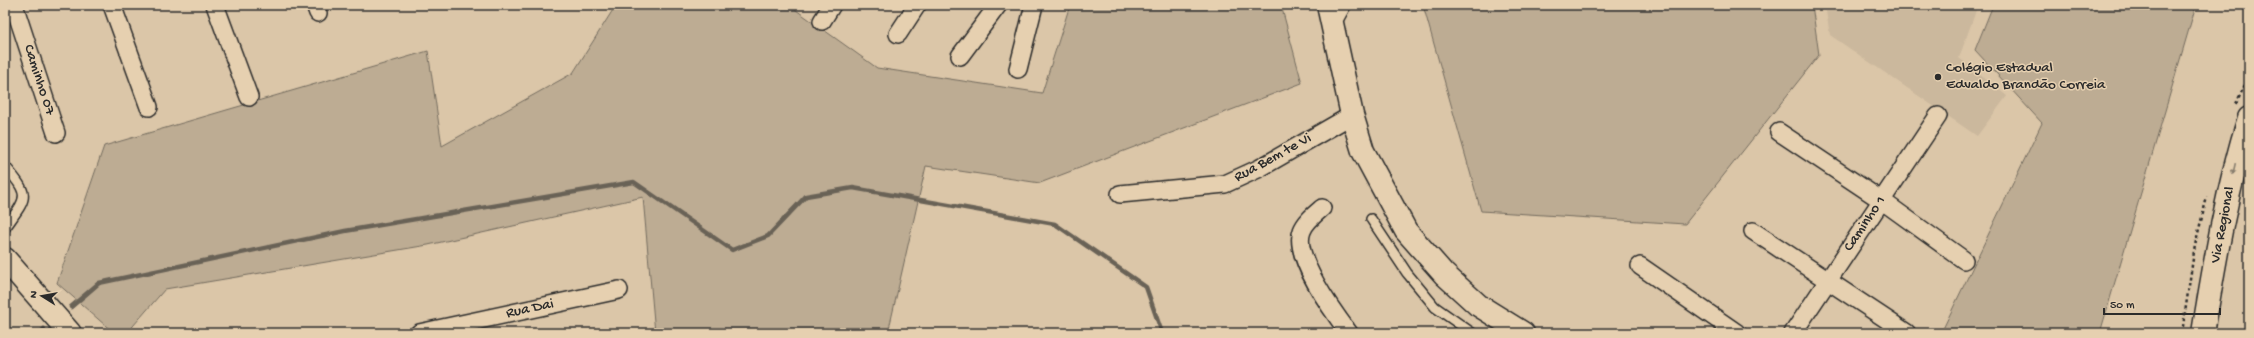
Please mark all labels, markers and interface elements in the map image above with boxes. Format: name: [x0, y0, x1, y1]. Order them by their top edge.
street label: Caminho 07: [19, 42, 59, 119]
place label: Colégio Estadual Edvaldo Brandão Correia: [1946, 59, 2106, 94]
marker: Colégio Estadual Edvaldo Brandão Correia: [1933, 72, 1943, 82]
street label: Rua Bem te Vi: [1231, 129, 1315, 187]
one-way arrow: [2231, 163, 2237, 175]
street label: Via Regional: [2207, 185, 2239, 266]
street label: Caminho 1: [1840, 193, 1890, 255]
north arrow: [22, 276, 62, 316]
text: N: [28, 290, 41, 299]
scale bar: [2104, 290, 2220, 316]
street label: Rua Dai: [505, 295, 555, 323]
text: 50 m: [2110, 299, 2135, 313]

